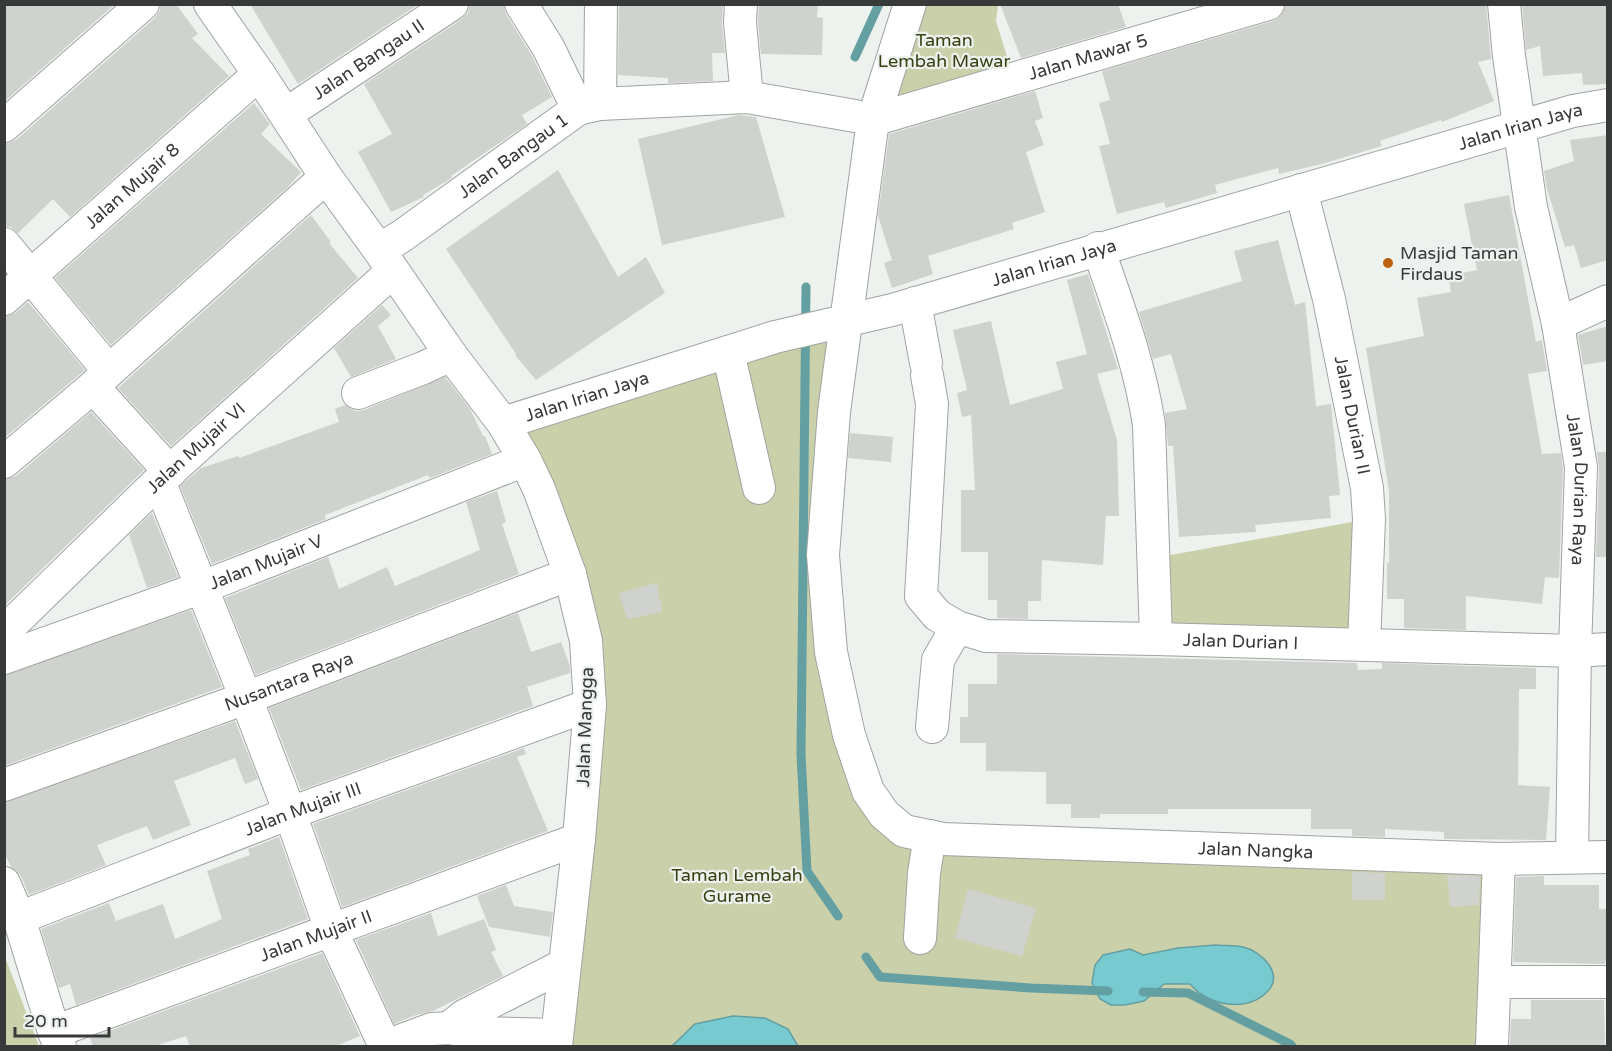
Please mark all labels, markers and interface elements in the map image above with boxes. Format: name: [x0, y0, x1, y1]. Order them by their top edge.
street label: Jalan Bangau II: [308, 14, 429, 104]
park label: Taman Lembah Mawar: [878, 29, 1010, 72]
street label: Jalan Mawar 5: [1026, 29, 1150, 85]
street label: Jalan Irian Jaya: [1455, 99, 1584, 155]
street label: Jalan Bangau 1: [454, 109, 573, 203]
street label: Jalan Mujair 8: [80, 138, 184, 233]
street label: Jalan Irian Jaya: [989, 234, 1119, 291]
place label: Masjid Taman Firdaus: [1400, 242, 1518, 285]
marker: Masjid Taman Firdaus: [1381, 256, 1395, 270]
street label: Jalan Durian II: [1330, 354, 1375, 476]
street label: Jalan Irian Jaya: [522, 367, 652, 426]
street label: Jalan Mujair VI: [142, 398, 250, 498]
street label: Jalan Durian Raya: [1562, 412, 1592, 566]
street label: Jalan Mujair V: [206, 530, 326, 594]
street label: Jalan Durian I: [1183, 629, 1299, 654]
street label: Nusantara Raya: [221, 647, 356, 716]
street label: Jalan Mangga: [572, 667, 598, 787]
street label: Jalan Mujair III: [241, 777, 364, 841]
street label: Jalan Nangka: [1197, 837, 1314, 863]
park label: Taman Lembah Gurame: [671, 864, 803, 907]
street label: Jalan Mujair II: [257, 905, 375, 966]
scale bar: [15, 1000, 110, 1038]
text: 20 m: [24, 1010, 68, 1032]

